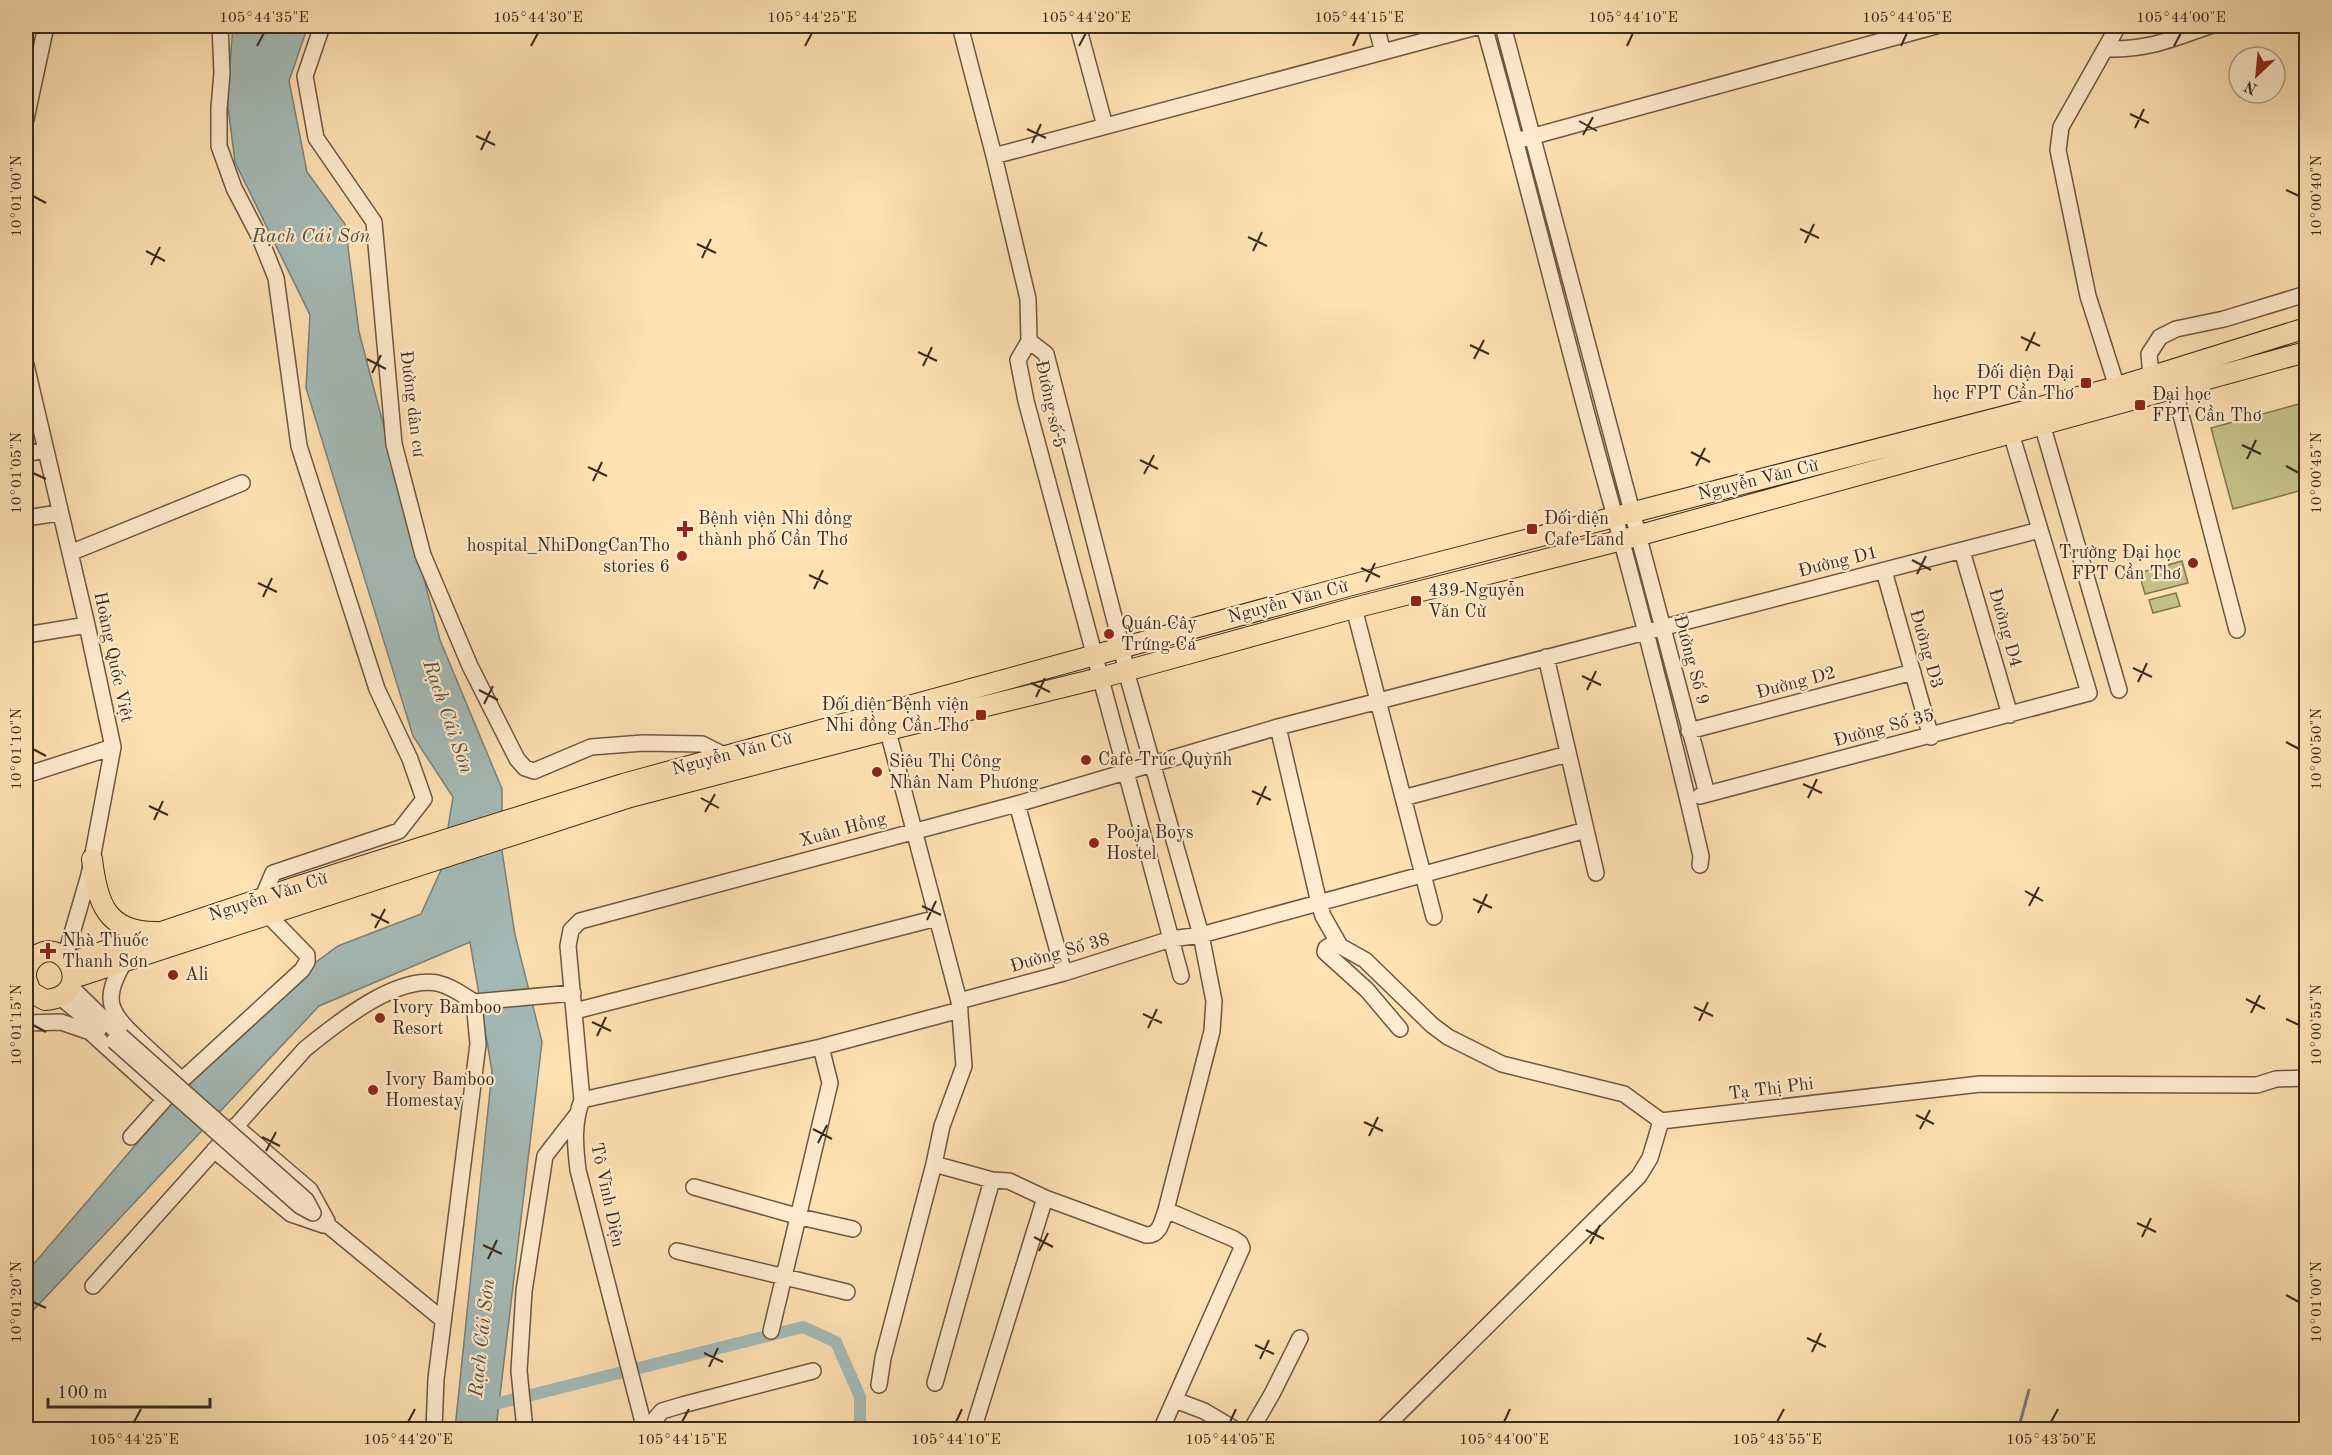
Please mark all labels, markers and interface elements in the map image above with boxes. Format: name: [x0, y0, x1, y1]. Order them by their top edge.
text: 105°44'35"E: [219, 11, 309, 26]
text: 105°44'30"E: [493, 11, 583, 26]
text: 105°44'25"E: [767, 11, 857, 26]
text: 105°44'20"E: [1041, 11, 1131, 26]
text: 105°44'15"E: [1314, 11, 1404, 26]
text: 105°44'10"E: [1588, 11, 1678, 26]
text: 105°44'05"E: [1862, 11, 1952, 26]
text: 105°44'00"E: [2136, 11, 2226, 26]
north arrow: [2227, 45, 2287, 105]
text: N: [2242, 76, 2260, 97]
text: 10°01'00"N: [10, 155, 25, 237]
text: 10°00'40"N: [2310, 155, 2325, 237]
water label: Rạch Cái Sơn: [251, 227, 370, 247]
street label: Đường dân cư: [397, 350, 428, 459]
street label: Đường số 5: [1032, 358, 1069, 449]
place label: Đối diện Đại học FPT Cần Thơ: [1933, 363, 2074, 403]
marker: Đối diện Đại học FPT Cần Thơ: [2079, 376, 2093, 390]
place label: Đại học FPT Cần Thơ: [2152, 386, 2262, 425]
marker: Đại học FPT Cần Thơ: [2133, 398, 2147, 412]
text: 10°01'05"N: [10, 432, 25, 514]
text: 10°00'45"N: [2310, 432, 2325, 514]
street label: Nguyễn Văn Cừ: [1695, 454, 1821, 504]
place label: Bệnh viện Nhi đồng thành phố Cần Thơ: [698, 507, 852, 549]
place label: Đối diện Cafe Land: [1544, 509, 1624, 549]
marker: Bệnh viện Nhi đồng thành phố Cần Thơ: [676, 520, 694, 538]
marker: Đối diện Cafe Land: [1525, 522, 1539, 536]
place label: hospital_NhiDongCanTho stories 6: [467, 537, 670, 576]
street label: Đường D1: [1796, 543, 1880, 581]
place label: Trường Đại học FPT Cần Thơ: [2059, 544, 2181, 583]
marker: hospital_NhiDongCanTho stories 6: [675, 549, 689, 563]
marker: Trường Đại học FPT Cần Thơ: [2186, 556, 2200, 570]
street label: Nguyễn Văn Cừ: [1225, 575, 1350, 627]
place label: 439 Nguyễn Văn Cừ: [1428, 580, 1525, 621]
street label: Đường D4: [1985, 586, 2025, 670]
street label: Hoàng Quốc Việt: [90, 590, 137, 724]
marker: 439 Nguyễn Văn Cừ: [1409, 594, 1423, 608]
street label: Đường D3: [1906, 607, 1946, 691]
street label: Đường Số 9: [1670, 613, 1713, 707]
place label: Quán Cây Trứng Cá: [1121, 615, 1198, 654]
marker: Quán Cây Trứng Cá: [1102, 627, 1116, 641]
water label: Rạch Cái Sơn: [418, 657, 476, 776]
street label: Đường D2: [1754, 664, 1838, 702]
place label: Đối diện Bệnh viện Nhi đồng Cần Thơ: [821, 695, 969, 735]
street label: Đường Số 35: [1832, 705, 1936, 750]
text: 10°01'10"N: [10, 708, 25, 790]
marker: Đối diện Bệnh viện Nhi đồng Cần Thơ: [974, 708, 988, 722]
text: 10°00'50"N: [2310, 708, 2325, 790]
street label: Nguyễn Văn Cừ: [669, 727, 794, 779]
place label: Cafe Trúc Quỳnh: [1098, 751, 1232, 769]
place label: Siêu Thị Công Nhân Nam Phương: [889, 753, 1039, 792]
marker: Cafe Trúc Quỳnh: [1079, 753, 1093, 767]
marker: Siêu Thị Công Nhân Nam Phương: [870, 765, 884, 779]
street label: Xuân Hồng: [797, 807, 889, 850]
place label: Pooja Boys Hostel: [1106, 824, 1194, 863]
marker: Pooja Boys Hostel: [1087, 836, 1101, 850]
street label: Nguyễn Văn Cừ: [206, 867, 330, 925]
street label: Đường Số 38: [1008, 929, 1112, 976]
place label: Nhà Thuốc Thanh Sơn: [62, 931, 149, 971]
marker: Nhà Thuốc Thanh Sơn: [39, 942, 57, 960]
place label: Ali: [185, 966, 209, 984]
marker: Ali: [166, 968, 180, 982]
text: 10°01'15"N: [10, 984, 25, 1066]
text: 10°00'55"N: [2310, 984, 2325, 1066]
place label: Ivory Bamboo Resort: [392, 999, 501, 1038]
marker: Ivory Bamboo Resort: [373, 1011, 387, 1025]
place label: Ivory Bamboo Homestay: [385, 1071, 494, 1110]
street label: Tạ Thị Phi: [1727, 1075, 1815, 1103]
marker: Ivory Bamboo Homestay: [366, 1083, 380, 1097]
street label: Tô Vĩnh Diện: [587, 1141, 627, 1249]
text: 10°01'20"N: [10, 1261, 25, 1343]
text: 10°01'00"N: [2310, 1261, 2325, 1343]
water label: Rạch Cái Sơn: [467, 1278, 499, 1399]
scale bar: [48, 1371, 210, 1409]
text: 100 m: [57, 1384, 108, 1402]
text: 105°44'25"E: [89, 1433, 179, 1448]
text: 105°44'20"E: [363, 1433, 453, 1448]
text: 105°44'15"E: [637, 1433, 727, 1448]
text: 105°44'10"E: [911, 1433, 1001, 1448]
text: 105°44'05"E: [1185, 1433, 1275, 1448]
text: 105°44'00"E: [1459, 1433, 1549, 1448]
text: 105°43'55"E: [1732, 1433, 1822, 1448]
text: 105°43'50"E: [2006, 1433, 2096, 1448]

